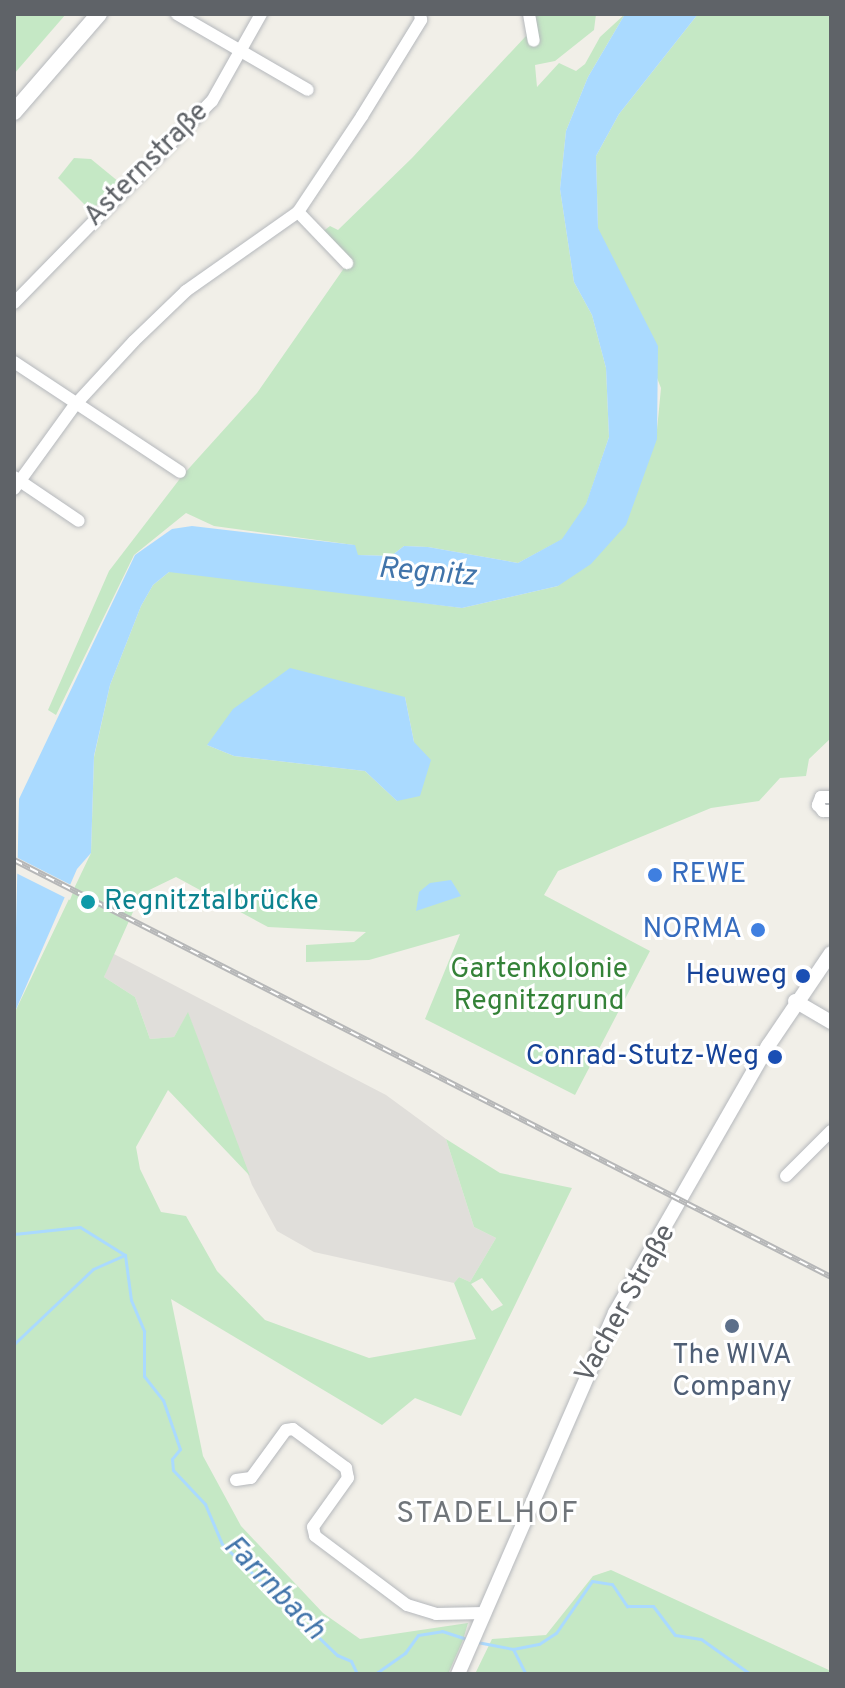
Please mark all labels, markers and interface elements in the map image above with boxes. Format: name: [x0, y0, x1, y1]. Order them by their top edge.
street label: Asternstraße: [78, 96, 216, 234]
water label: Regnitz: [377, 552, 477, 596]
place label: REWE: [671, 858, 746, 892]
marker: REWE: [646, 866, 664, 884]
place label: Regnitztalbrücke: [104, 885, 319, 919]
marker: Regnitztalbrücke: [79, 893, 97, 911]
place label: NORMA: [642, 913, 742, 947]
marker: NORMA: [749, 921, 767, 939]
park label: Gartenkolonie Regnitzgrund: [450, 953, 628, 1019]
place label: Heuweg: [685, 959, 787, 993]
marker: Heuweg: [794, 967, 812, 985]
place label: Conrad-Stutz-Weg: [526, 1040, 759, 1074]
marker: Conrad-Stutz-Weg: [766, 1048, 784, 1066]
street label: Vacher Straße: [569, 1219, 683, 1389]
marker: The WIVA Company: [723, 1317, 741, 1335]
place label: The WIVA Company: [672, 1339, 792, 1405]
district label: STADELHOF: [396, 1497, 580, 1533]
water label: Farrnbach: [215, 1529, 331, 1649]

